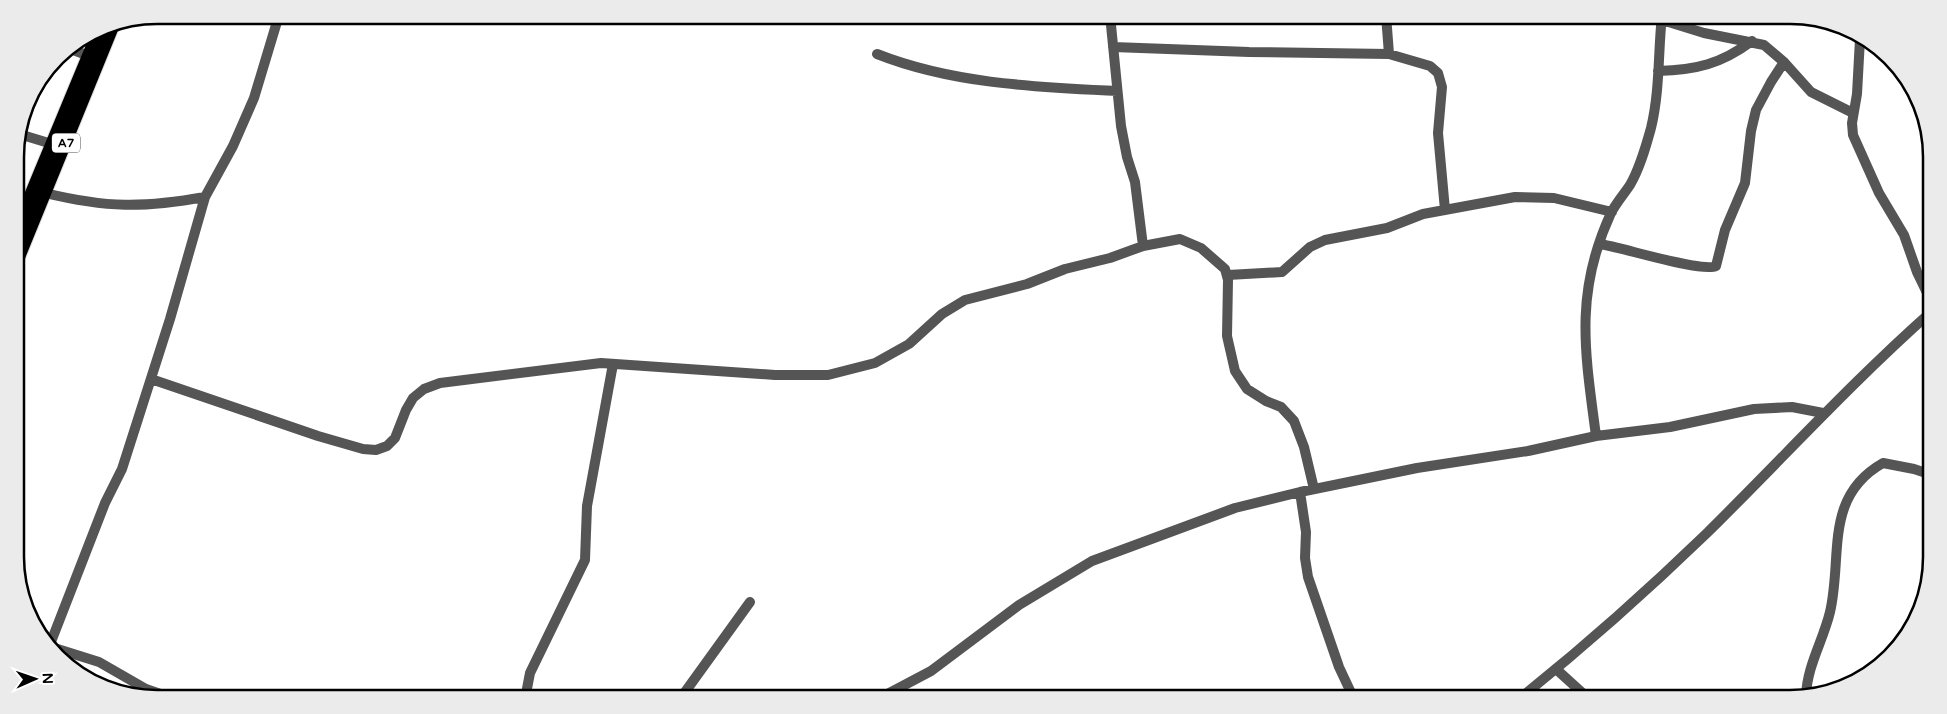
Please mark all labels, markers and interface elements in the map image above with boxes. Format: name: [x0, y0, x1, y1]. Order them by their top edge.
road number: A7: [52, 134, 80, 152]
north arrow: [10, 654, 60, 704]
text: N: [39, 673, 56, 684]

